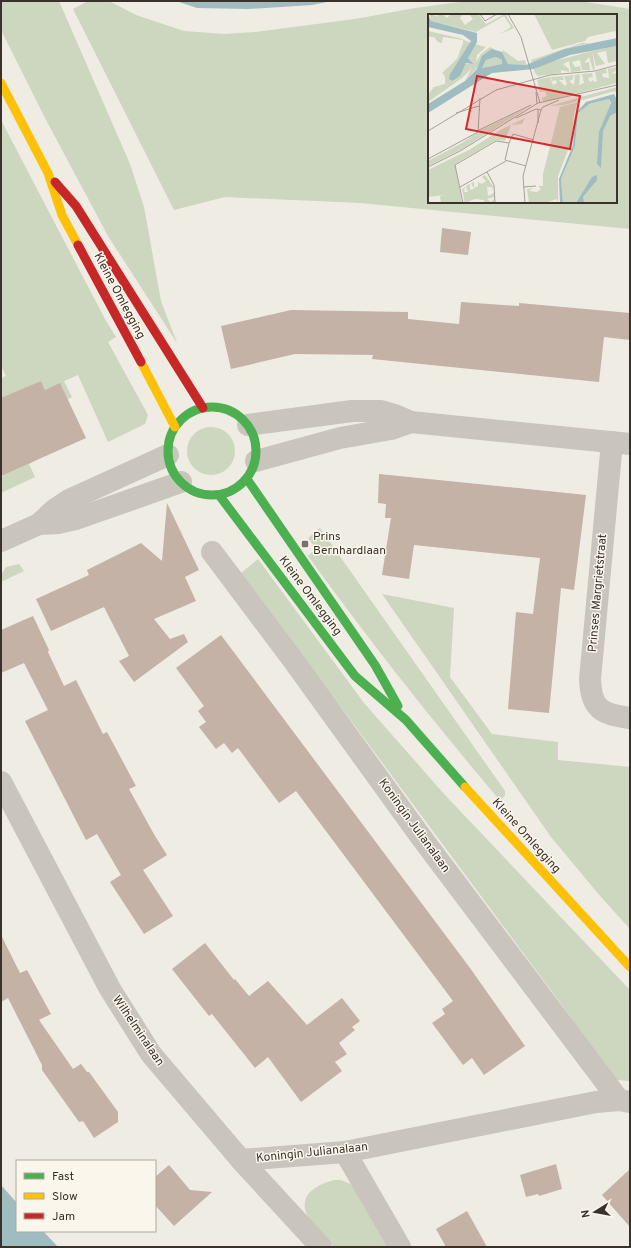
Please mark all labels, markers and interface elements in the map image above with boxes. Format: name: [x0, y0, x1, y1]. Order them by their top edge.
inset map: [428, 14, 617, 203]
street label: Kleine Omlegging: [89, 250, 149, 342]
place label: Prins Bernhardlaan: [313, 529, 386, 559]
street label: Prinses Margrietstraat: [585, 533, 611, 653]
marker: Prins Bernhardlaan: [300, 539, 310, 549]
street label: Kleine Omlegging: [275, 553, 345, 639]
street label: Koningin Julianalaan: [375, 776, 453, 876]
street label: Kleine Omlegging: [488, 795, 564, 877]
street label: Wilhelminalaan: [108, 993, 168, 1069]
street label: Koningin Julianalaan: [255, 1139, 369, 1167]
legend: [16, 1160, 156, 1232]
text: Fast: [52, 1169, 74, 1185]
text: Slow: [52, 1189, 78, 1205]
north arrow: [575, 1192, 615, 1232]
text: Jam: [52, 1209, 75, 1225]
text: N: [579, 1209, 594, 1219]

